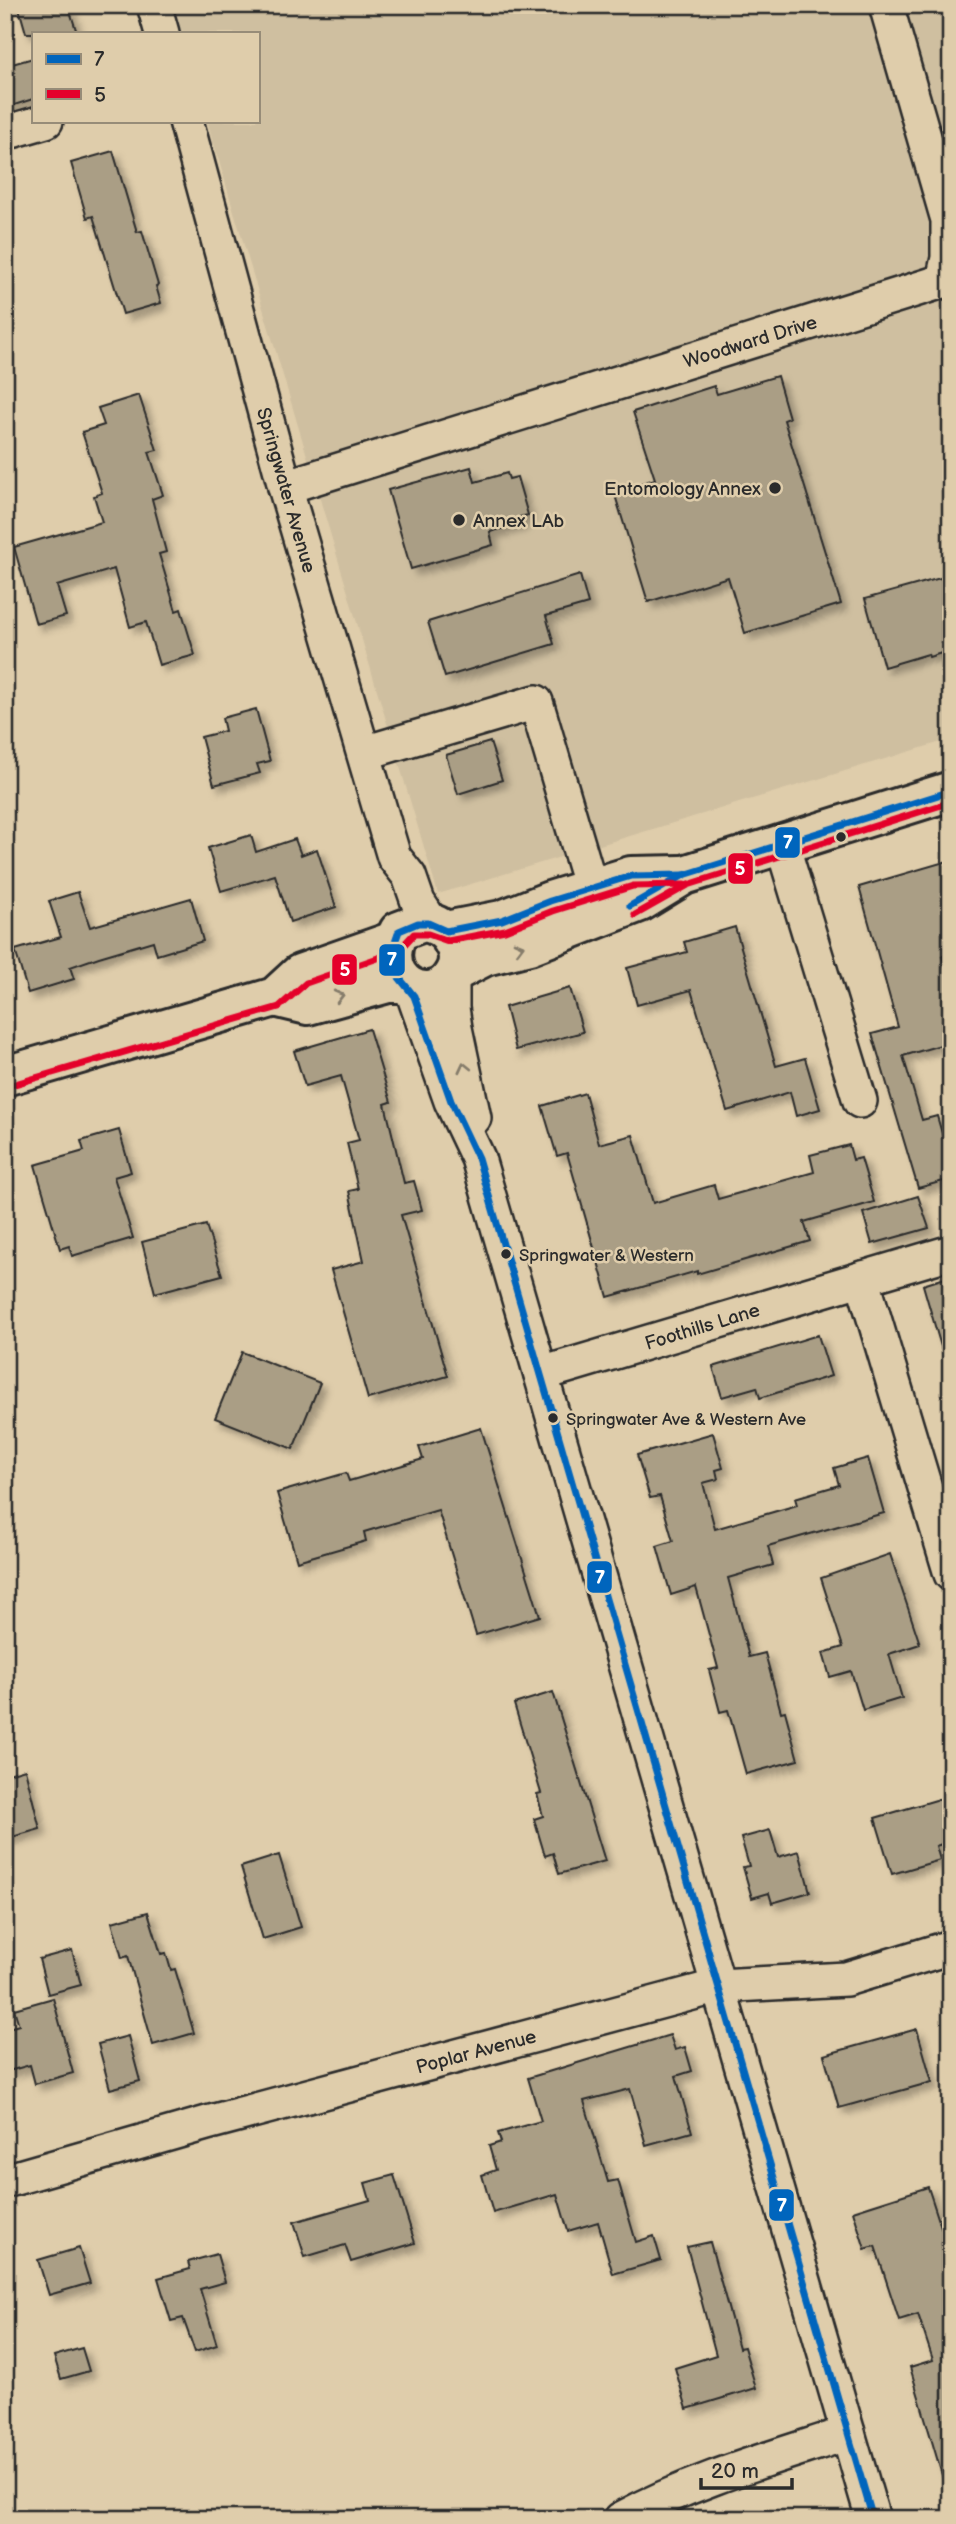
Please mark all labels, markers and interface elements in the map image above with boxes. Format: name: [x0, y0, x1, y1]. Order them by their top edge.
legend: [32, 32, 259, 122]
text: 7: [94, 47, 105, 72]
text: 5: [94, 83, 106, 108]
street label: Woodward Drive: [681, 311, 820, 374]
street label: Springwater Avenue: [251, 405, 320, 576]
place label: Entomology Annex: [604, 478, 761, 501]
marker: Entomology Annex: [767, 480, 783, 496]
place label: Annex LAb: [473, 510, 565, 533]
marker: Annex LAb: [451, 512, 467, 528]
line badge: 7: [774, 826, 801, 859]
unlabelled marker: [834, 830, 848, 844]
text: 7: [783, 832, 794, 855]
line badge: 5: [727, 852, 754, 885]
text: 5: [735, 858, 746, 881]
one-way arrow: [513, 941, 525, 955]
line badge: 7: [378, 943, 406, 977]
text: 7: [387, 949, 398, 972]
line badge: 5: [331, 953, 358, 986]
text: 5: [340, 959, 351, 982]
one-way arrow: [333, 990, 345, 1004]
one-way arrow: [458, 1061, 472, 1073]
place label: Springwater & Western: [519, 1246, 694, 1266]
marker: Springwater & Western: [499, 1247, 513, 1261]
street label: Foothills Lane: [642, 1299, 763, 1356]
place label: Springwater Ave & Western Ave: [566, 1410, 806, 1430]
marker: Springwater Ave & Western Ave: [546, 1411, 560, 1425]
line badge: 7: [586, 1560, 613, 1594]
text: 7: [595, 1567, 606, 1590]
street label: Poplar Avenue: [414, 2025, 539, 2080]
line badge: 7: [768, 2188, 795, 2222]
text: 7: [777, 2195, 788, 2218]
scale bar: [701, 2447, 792, 2491]
text: 20 m: [711, 2459, 759, 2484]

